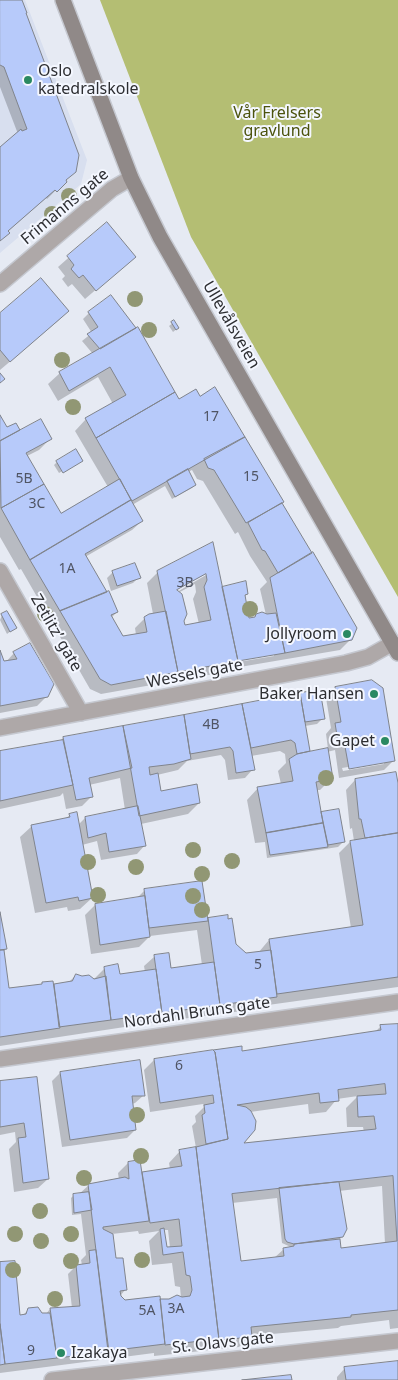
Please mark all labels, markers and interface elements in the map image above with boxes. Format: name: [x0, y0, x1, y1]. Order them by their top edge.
place label: Oslo katedralskole: [38, 61, 139, 99]
marker: Oslo katedralskole: [22, 74, 34, 86]
park label: Vår Frelsers gravlund: [233, 103, 321, 141]
street label: Frimanns gate: [17, 165, 113, 249]
street label: Ullevålsveien: [198, 278, 264, 372]
house number: 17: [203, 409, 219, 425]
house number: 15: [243, 469, 259, 485]
house number: 5B: [15, 471, 33, 487]
house number: 3C: [29, 496, 45, 512]
house number: 1A: [59, 561, 75, 577]
house number: 3B: [176, 575, 194, 591]
street label: Zetlitz’ gate: [26, 591, 86, 675]
place label: Jollyroom: [266, 624, 337, 644]
marker: Jollyroom: [341, 628, 353, 640]
street label: Wessels gate: [145, 655, 245, 693]
place label: Baker Hansen: [259, 684, 364, 704]
marker: Baker Hansen: [368, 688, 380, 700]
house number: 4B: [202, 717, 220, 733]
place label: Gapet: [330, 731, 375, 751]
marker: Gapet: [379, 735, 391, 747]
house number: 5: [254, 957, 262, 973]
street label: Nordahl Bruns gate: [123, 993, 271, 1033]
house number: 6: [175, 1058, 183, 1074]
house number: 3A: [168, 1301, 184, 1317]
house number: 5A: [139, 1303, 155, 1319]
street label: St. Olavs gate: [171, 1328, 275, 1358]
house number: 9: [27, 1343, 35, 1359]
place label: Izakaya: [71, 1343, 128, 1363]
marker: Izakaya: [55, 1347, 67, 1359]

